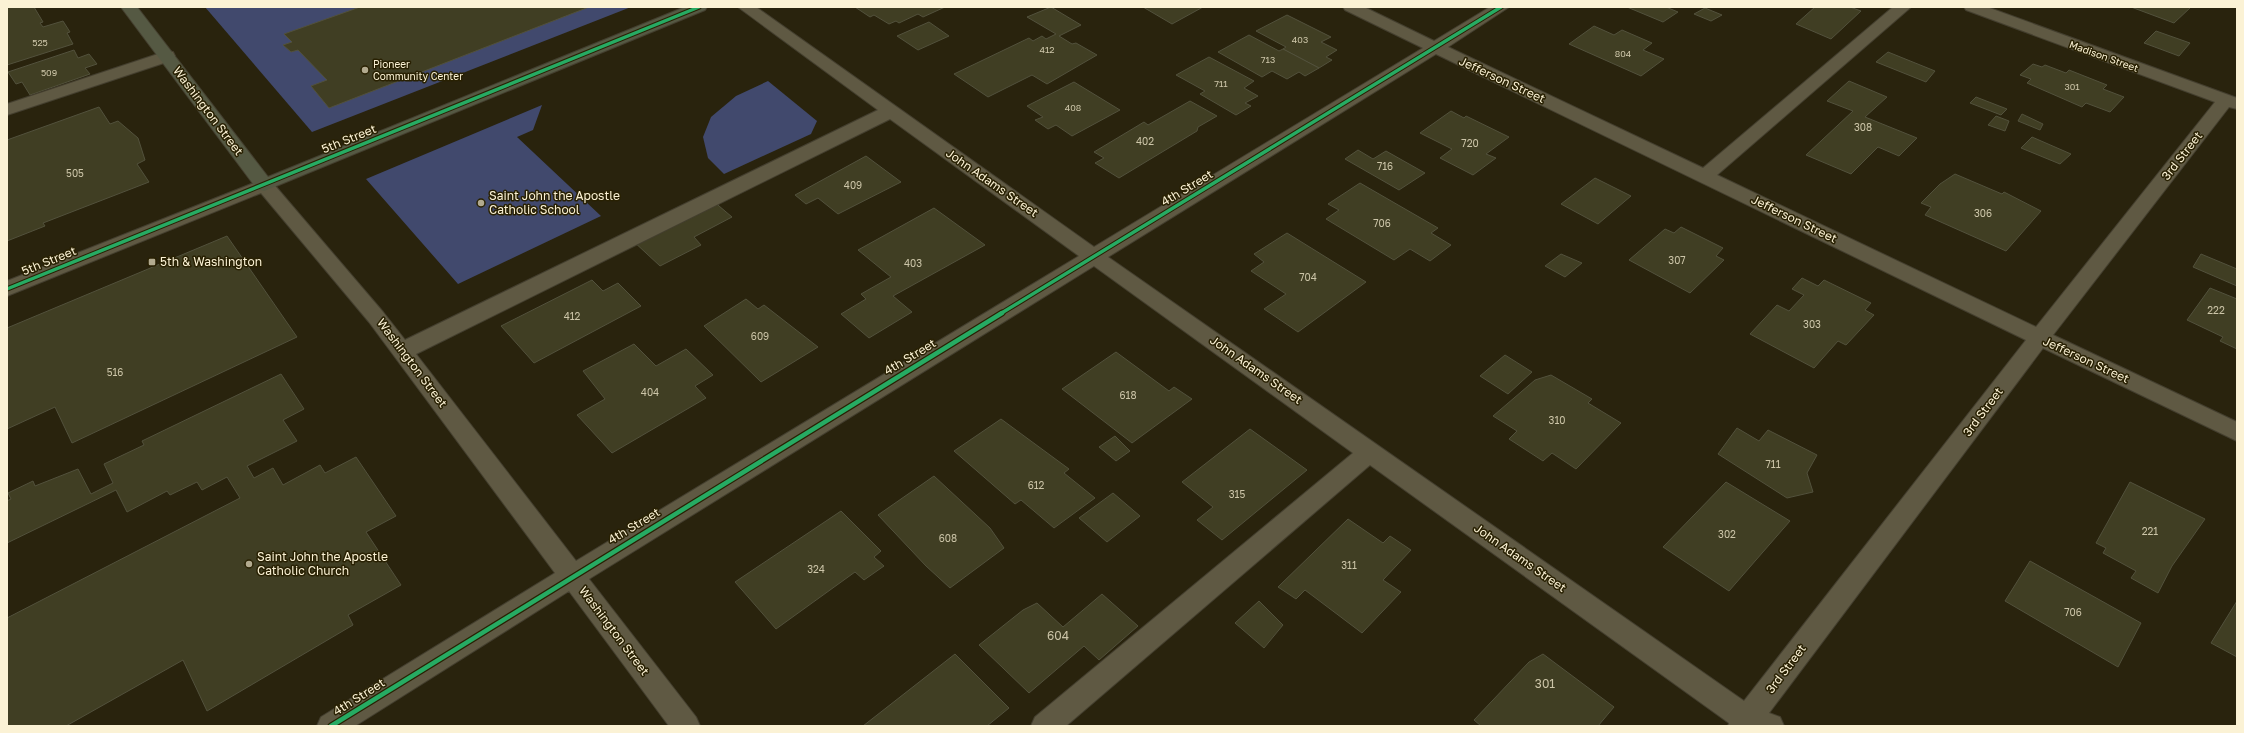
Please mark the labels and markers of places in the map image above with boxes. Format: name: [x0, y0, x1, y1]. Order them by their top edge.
place label: Pioneer Community Center: [373, 58, 463, 82]
marker: Pioneer Community Center: [360, 65, 370, 75]
place label: Saint John the Apostle Catholic School: [489, 188, 620, 217]
marker: Saint John the Apostle Catholic School: [476, 198, 486, 208]
place label: 5th & Washington: [160, 254, 262, 269]
marker: 5th & Washington: [147, 257, 157, 267]
place label: Saint John the Apostle Catholic Church: [257, 549, 388, 578]
marker: Saint John the Apostle Catholic Church: [244, 559, 254, 569]

